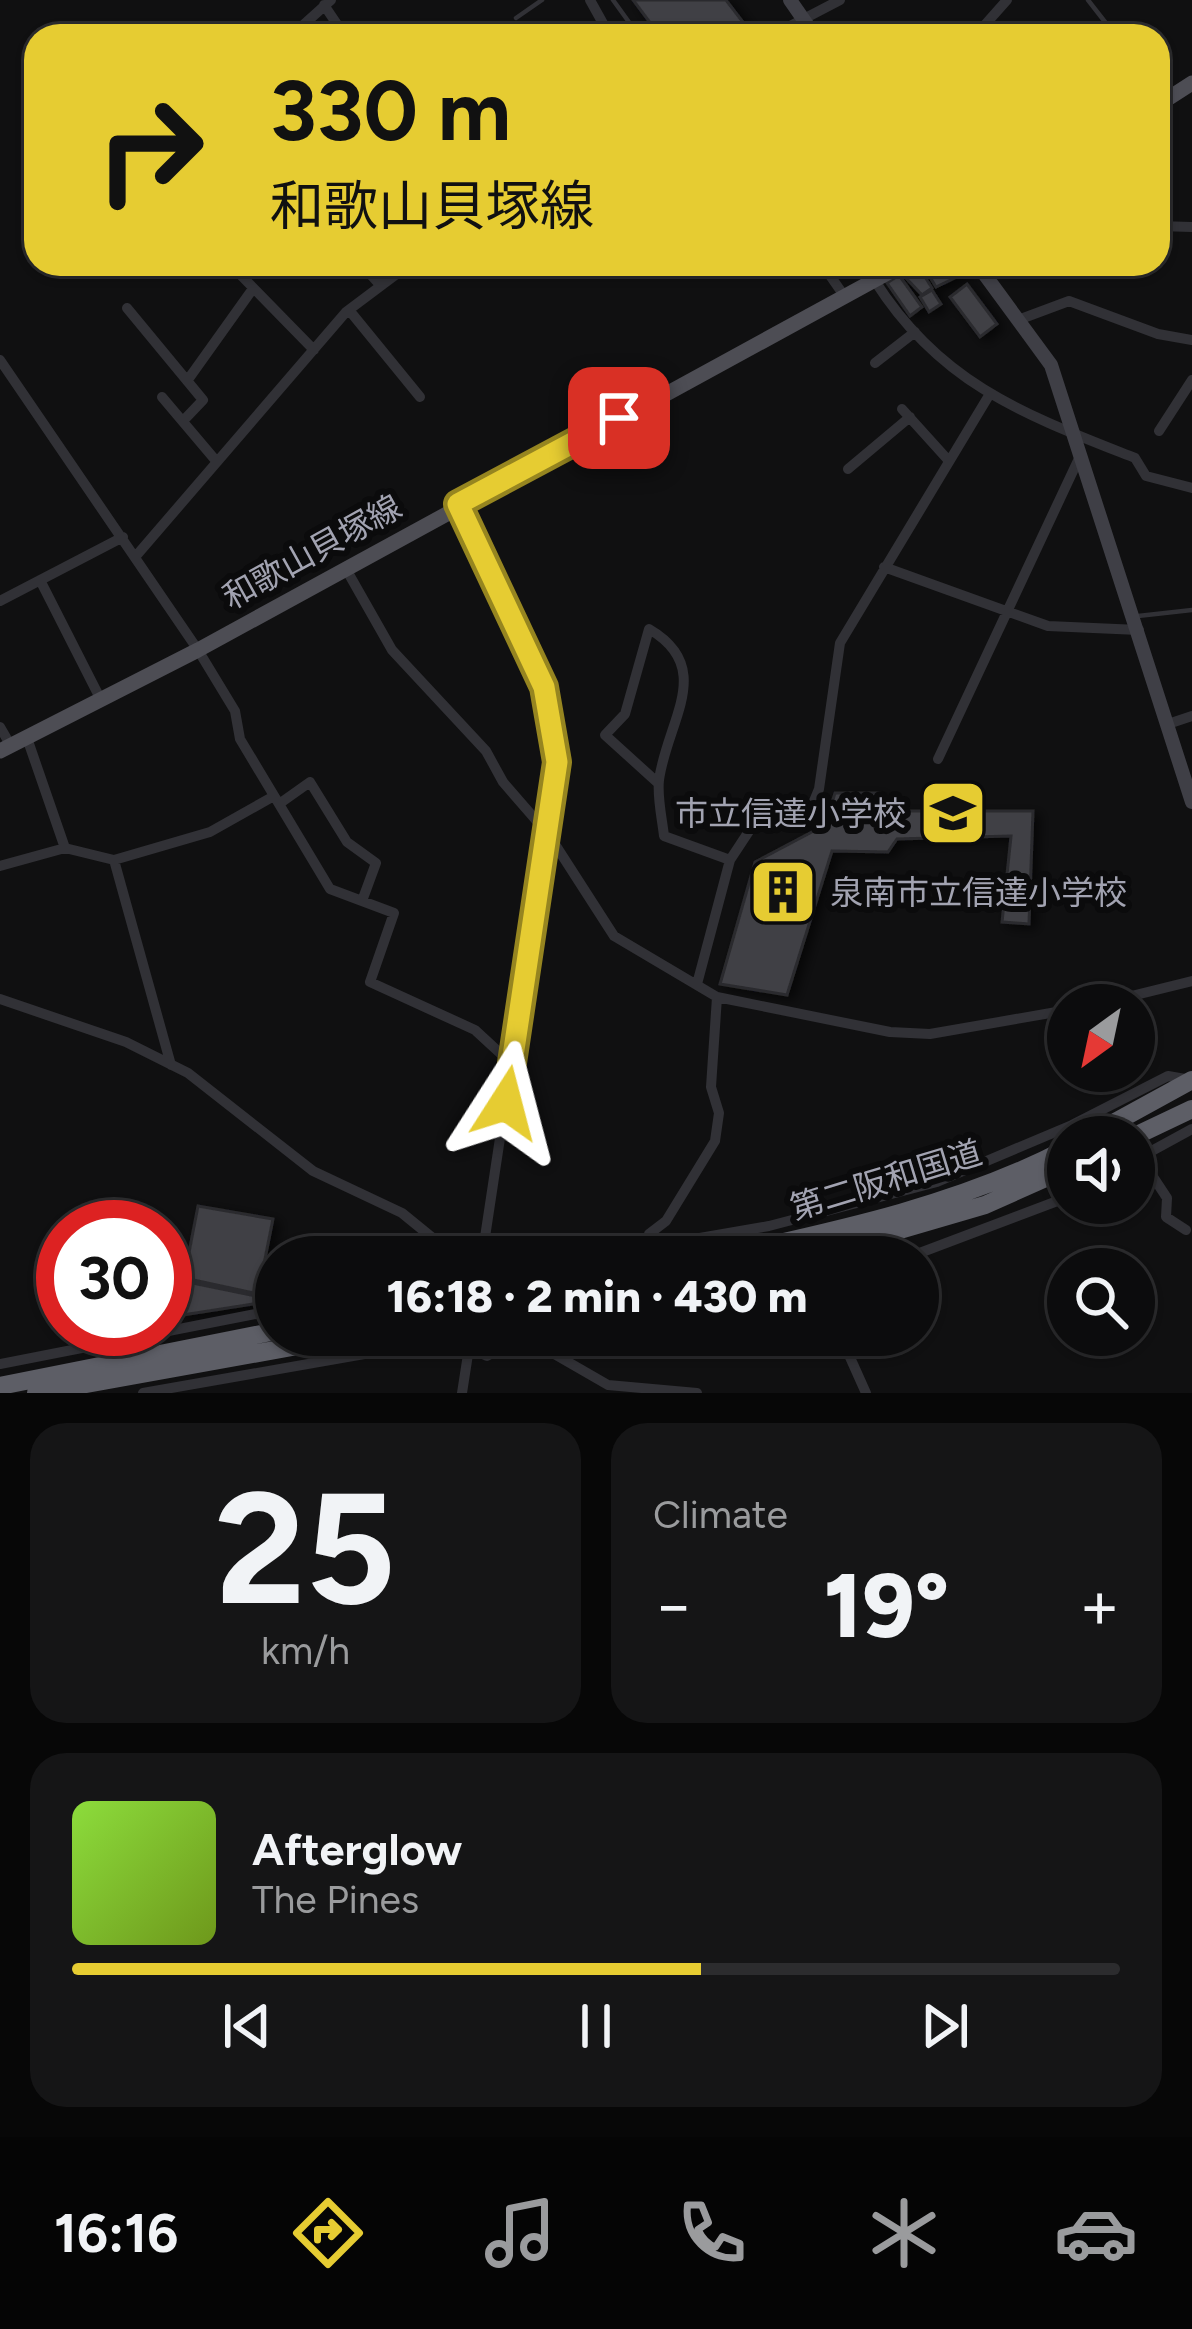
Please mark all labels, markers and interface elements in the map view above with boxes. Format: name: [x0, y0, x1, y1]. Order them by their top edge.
text: 330 m: [270, 60, 511, 161]
icon: right: [72, 72, 228, 228]
text: 和歌山貝塚線: [270, 174, 594, 239]
pin: [568, 367, 670, 469]
icon: arrive: [586, 385, 652, 451]
street label: 和歌山貝塚線: [216, 487, 408, 617]
school or university icon: 市立信達小学校: [918, 778, 988, 848]
place label: 市立信達小学校: [675, 794, 906, 833]
building icon: 泉南市立信達小学校: [748, 857, 818, 927]
place label: 泉南市立信達小学校: [830, 873, 1127, 912]
north arrow: [1047, 984, 1155, 1092]
map controls: [1047, 984, 1155, 1356]
position arrow: [443, 1040, 569, 1166]
button: sound: [1047, 1116, 1155, 1224]
street label: 第二阪和国道: [786, 1132, 986, 1228]
speed limit sign: 30: [36, 1200, 192, 1356]
button: search: [1047, 1248, 1155, 1356]
text: 16:18 · 2 min · 430 m: [387, 1269, 807, 1323]
text: 25: [215, 1455, 396, 1642]
text: Climate: [653, 1491, 788, 1538]
text: 19°: [824, 1551, 949, 1660]
text: −: [653, 1565, 694, 1645]
text: +: [1079, 1565, 1120, 1645]
text: km/h: [261, 1627, 350, 1674]
text: Afterglow: [252, 1822, 462, 1876]
text: The Pines: [252, 1876, 419, 1923]
icon: previous: [214, 1993, 280, 2059]
icon: pause: [563, 1993, 629, 2059]
icon: next: [912, 1993, 978, 2059]
icon: directions: [286, 2191, 370, 2275]
icon: music: [478, 2191, 562, 2275]
icon: phone: [670, 2191, 754, 2275]
icon: climate: [862, 2191, 946, 2275]
icon: car: [1054, 2191, 1138, 2275]
text: 16:16: [54, 2201, 178, 2266]

